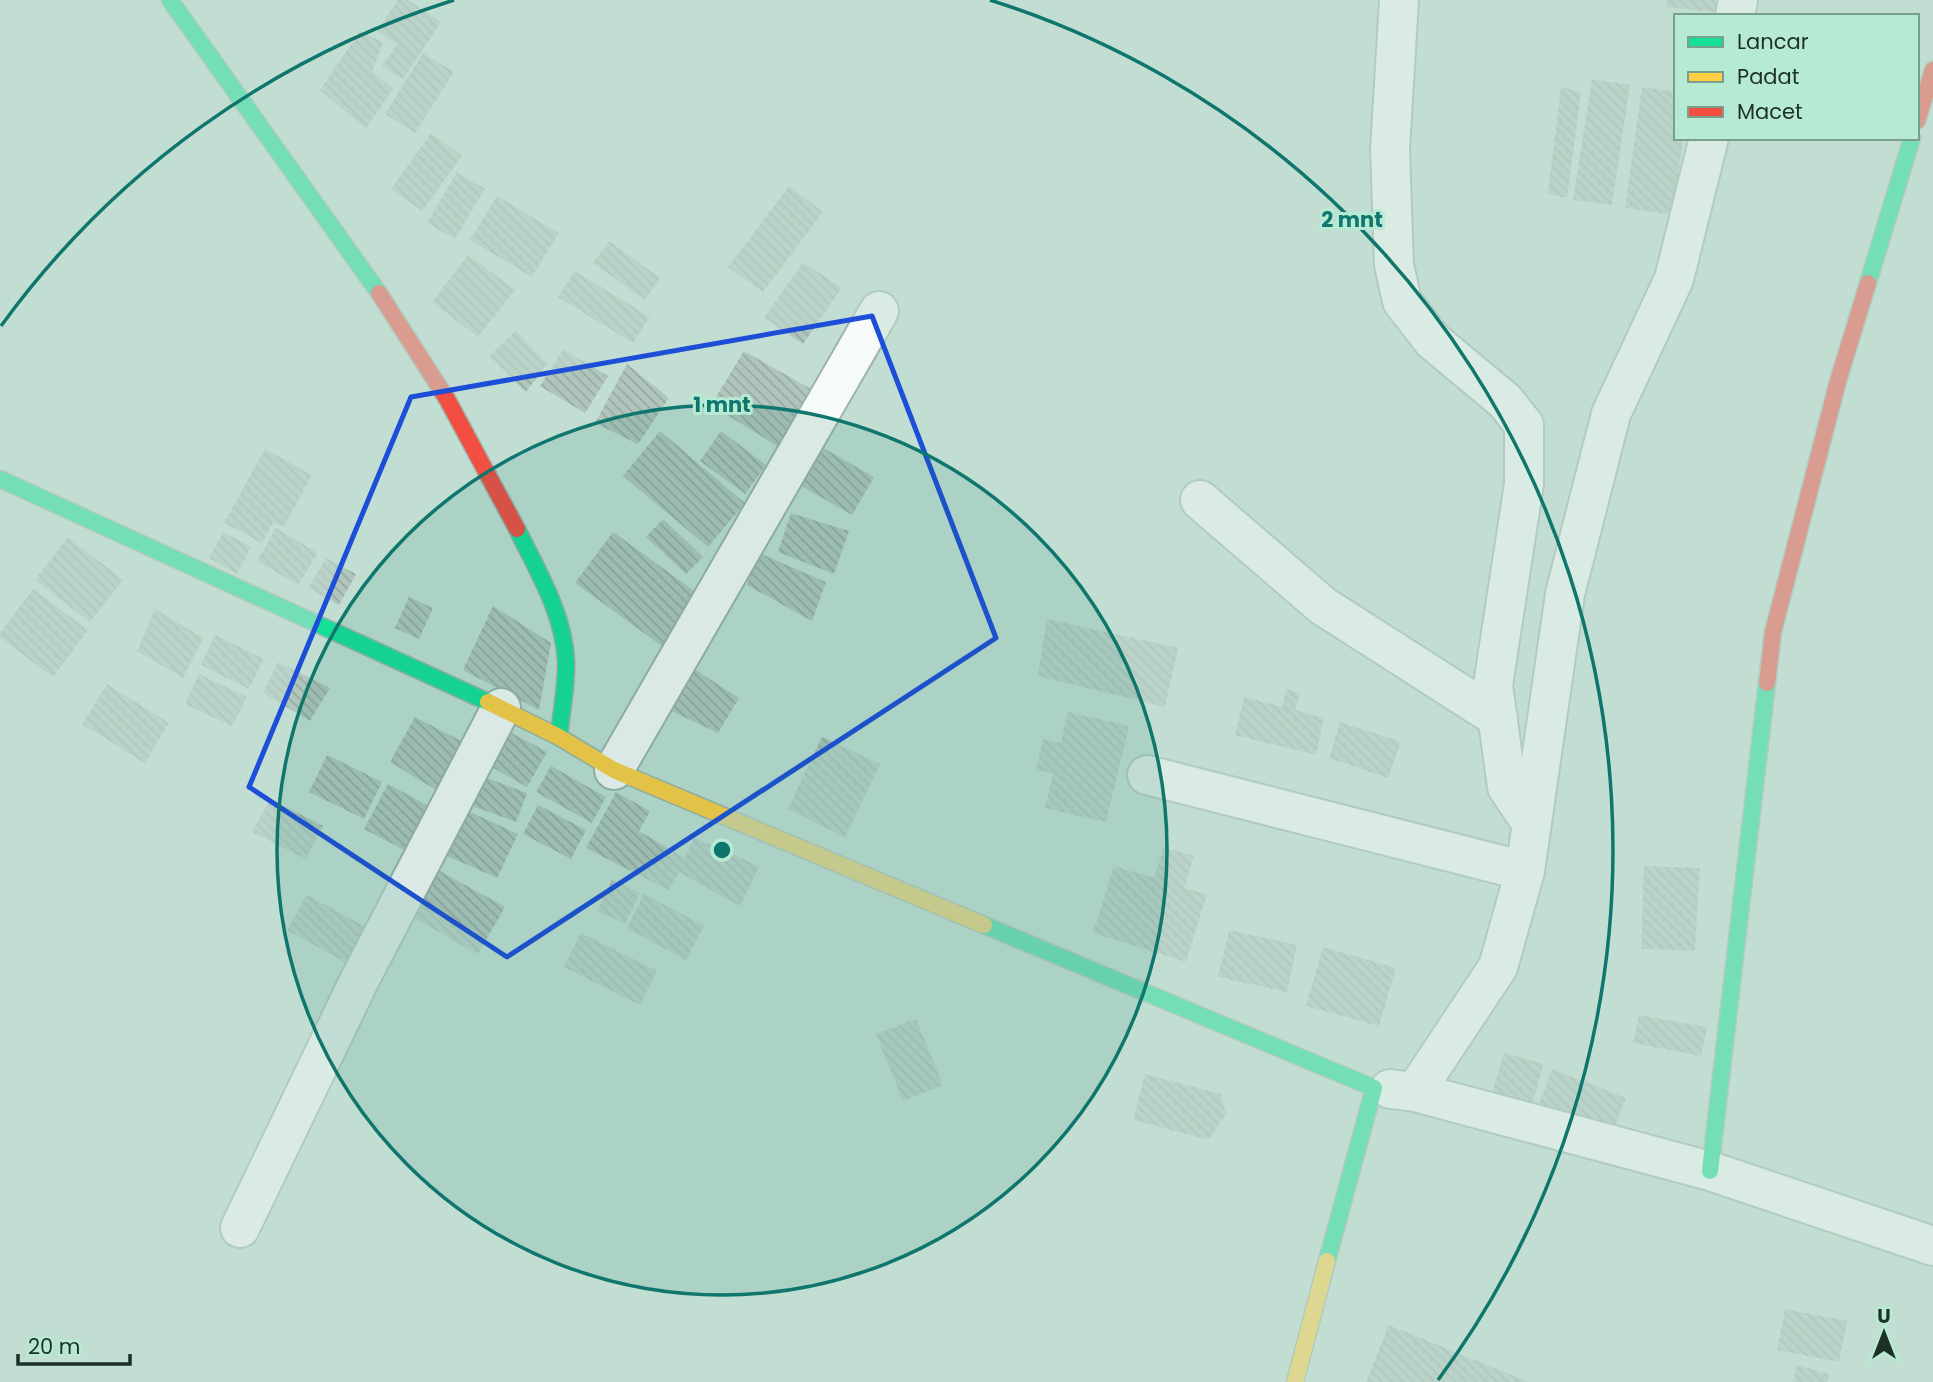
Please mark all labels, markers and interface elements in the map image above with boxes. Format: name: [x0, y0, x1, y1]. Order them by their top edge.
legend: [1674, 14, 1919, 140]
text: Lancar: [1737, 27, 1809, 56]
text: Padat: [1737, 62, 1799, 91]
text: Macet: [1737, 97, 1803, 126]
text: 2 mnt: [1321, 205, 1383, 234]
text: 1 mnt: [693, 390, 751, 419]
centre of rings: [710, 838, 734, 862]
north arrow: [1849, 1298, 1919, 1368]
text: U: [1877, 1303, 1891, 1330]
scale bar: [18, 1322, 130, 1366]
text: 20 m: [28, 1332, 81, 1361]

